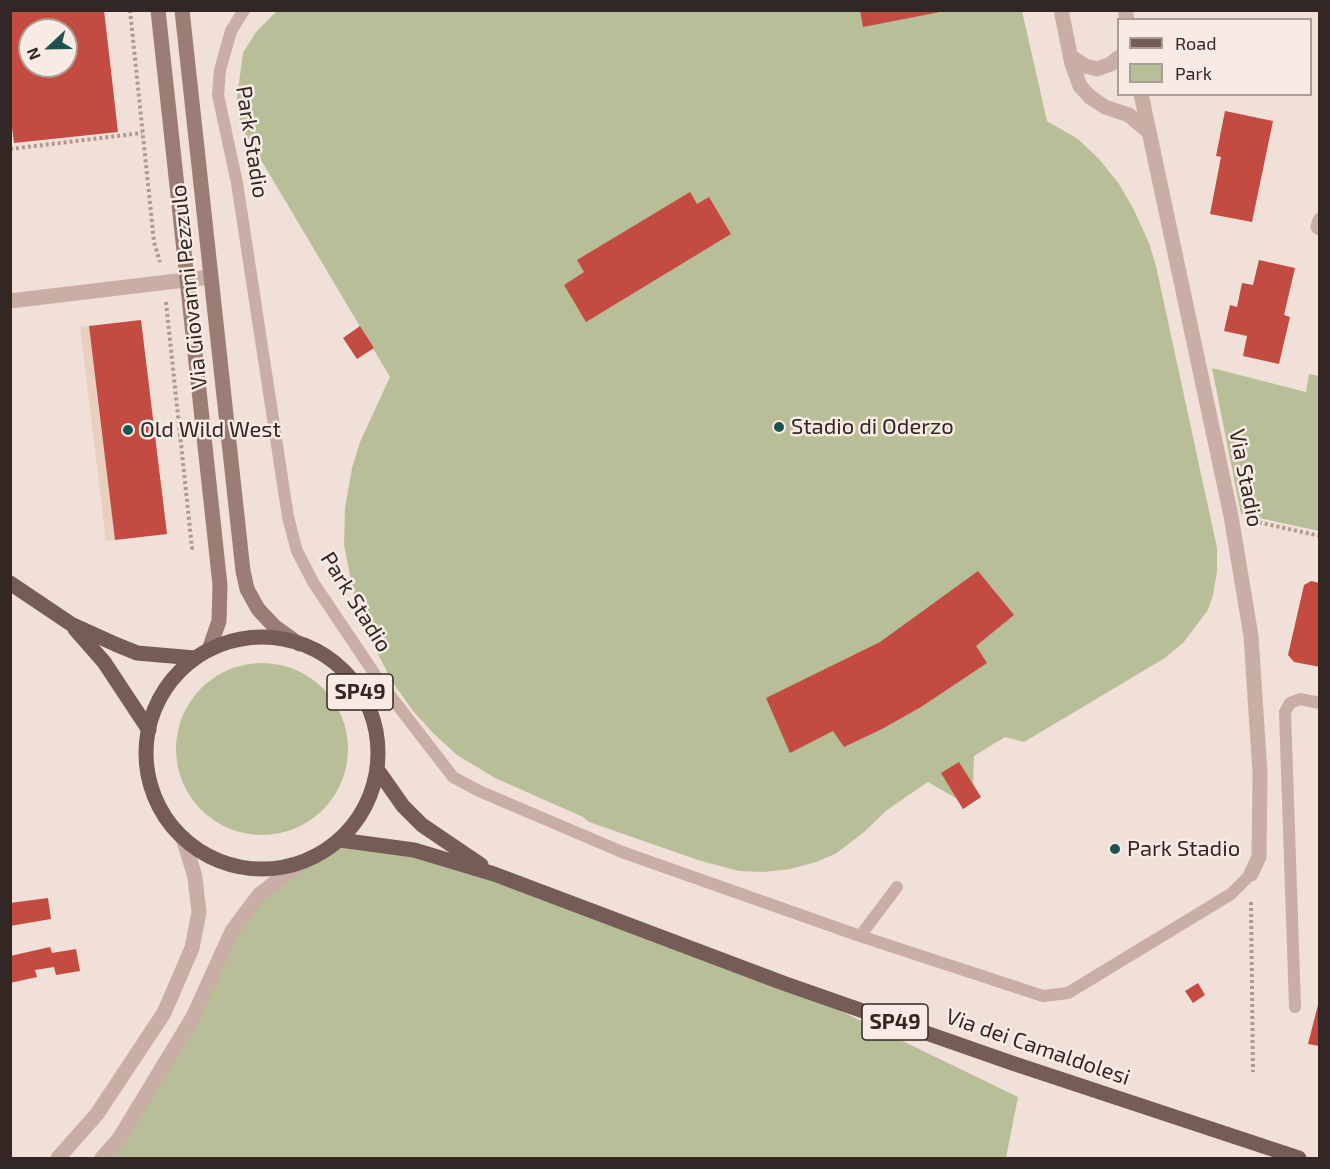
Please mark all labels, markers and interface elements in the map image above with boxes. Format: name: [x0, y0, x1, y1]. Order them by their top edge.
north arrow: [18, 18, 78, 78]
legend: [1117, 18, 1312, 96]
text: Road: [1175, 32, 1216, 54]
text: N: [22, 45, 44, 63]
text: Park: [1175, 62, 1212, 84]
street label: Park Stadio: [230, 84, 274, 200]
street label: Via Giovanni Pezzulo: [165, 183, 213, 391]
place label: Stadio di Oderzo: [791, 414, 954, 440]
place label: Old Wild West: [140, 417, 281, 443]
marker: Stadio di Oderzo: [772, 420, 786, 434]
marker: Old Wild West: [121, 423, 135, 437]
street label: Via Stadio: [1224, 427, 1268, 529]
street label: Park Stadio: [315, 547, 397, 657]
road number: SP49: [327, 674, 393, 710]
place label: Park Stadio: [1127, 836, 1240, 862]
marker: Park Stadio: [1108, 842, 1122, 856]
street label: Via dei Camaldolesi: [942, 1003, 1134, 1091]
road number: SP49: [862, 1004, 928, 1040]

